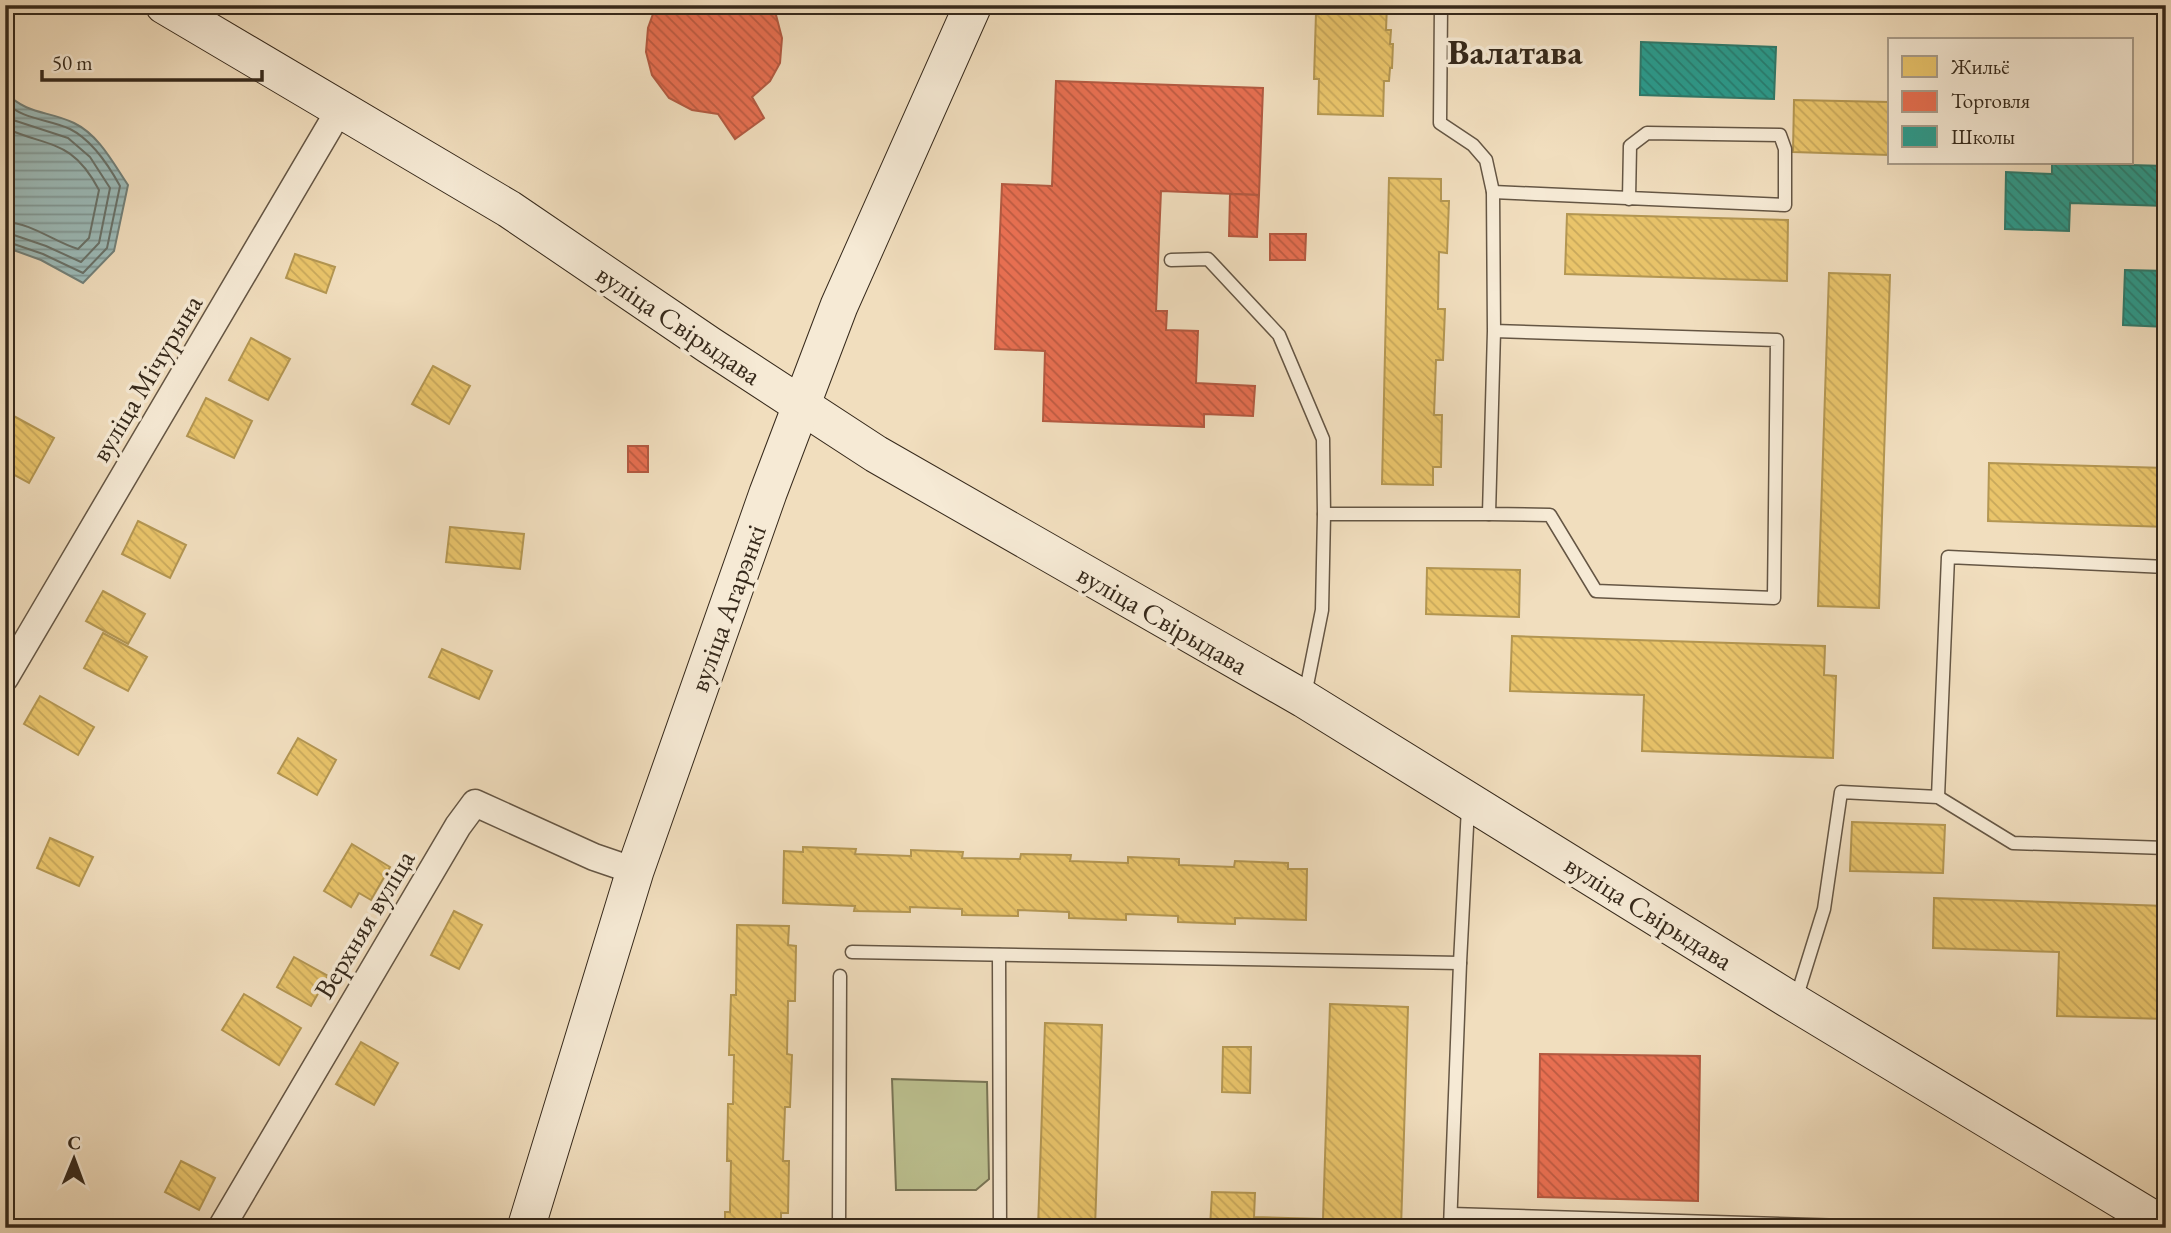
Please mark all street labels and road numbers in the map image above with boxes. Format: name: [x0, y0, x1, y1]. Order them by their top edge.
street label: вуліца Свірыдава: [589, 255, 769, 393]
street label: вуліца Мічурына: [82, 287, 210, 468]
street label: вуліца Агарэнкі: [680, 519, 774, 697]
street label: вуліца Свірыдава: [1071, 555, 1256, 683]
street label: Верхняя вуліца: [306, 842, 423, 1005]
street label: вуліца Свірыдава: [1558, 846, 1741, 979]

